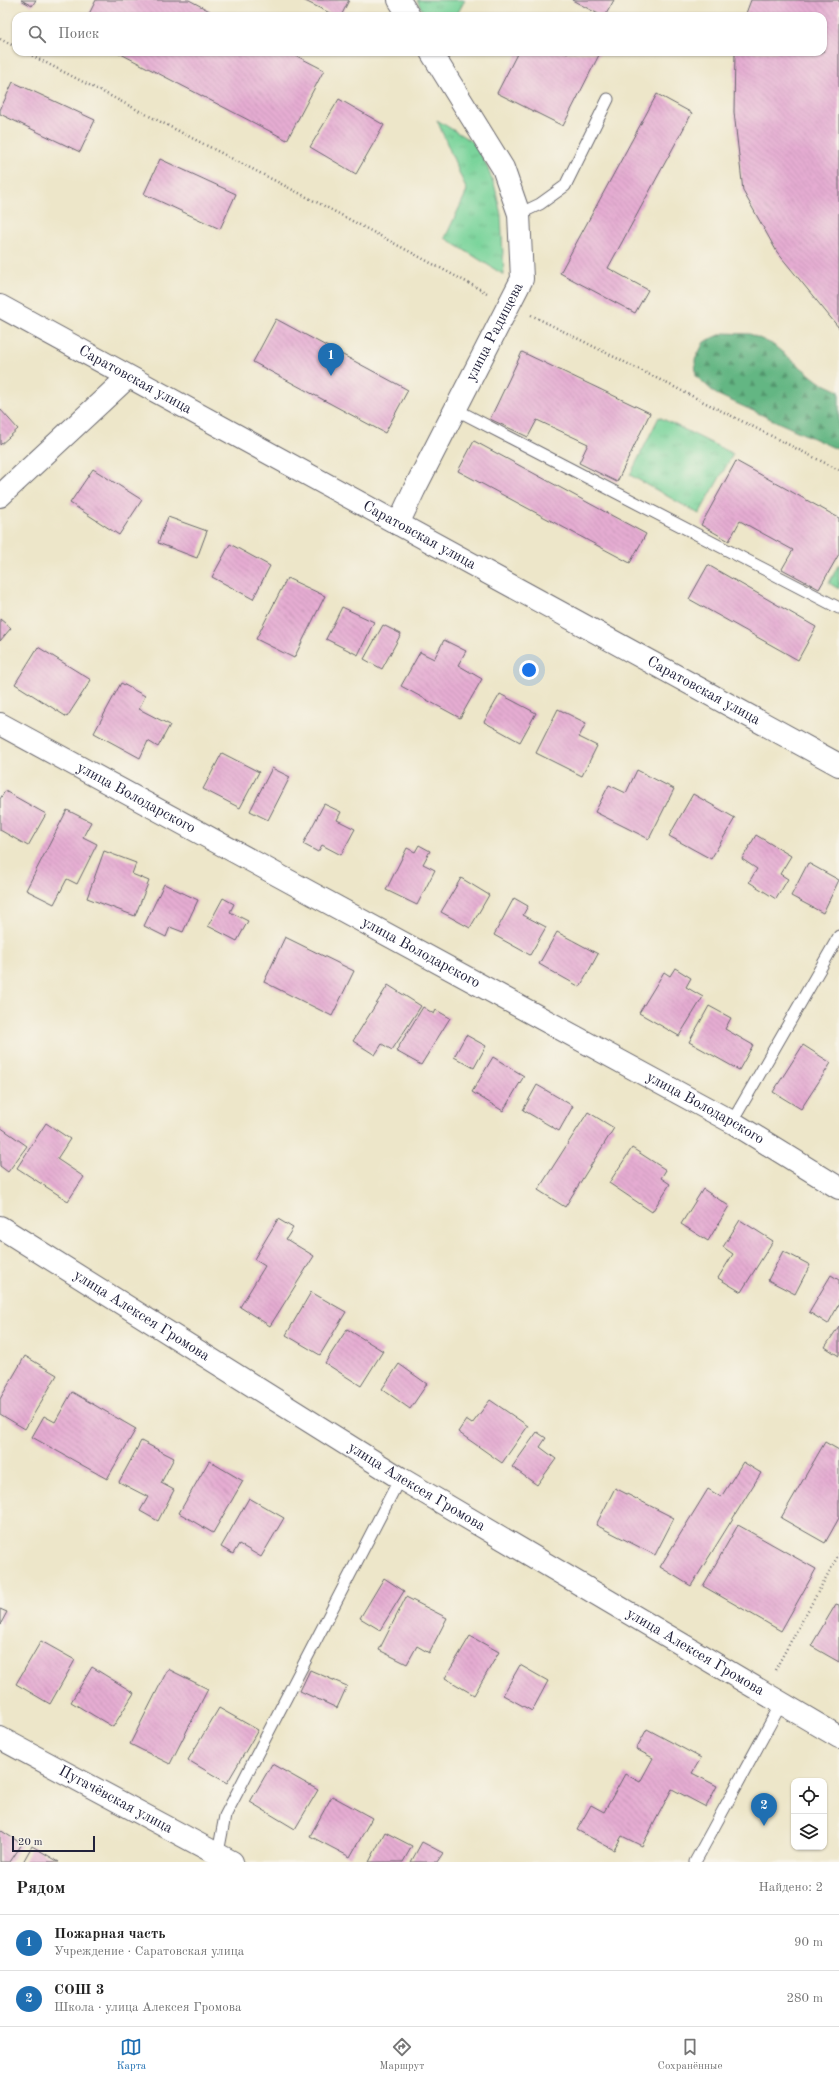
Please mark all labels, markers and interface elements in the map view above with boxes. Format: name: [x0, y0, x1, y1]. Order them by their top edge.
search box: [12, 12, 827, 56]
icon: search: [26, 23, 48, 45]
text: Поиск: [58, 27, 99, 42]
street label: улица Радищева: [463, 280, 527, 384]
street label: Саратовская улица: [76, 343, 195, 417]
pin: 1: [318, 343, 344, 376]
street label: Саратовская улица: [360, 499, 479, 573]
street label: Саратовская улица: [645, 654, 763, 728]
your location: [519, 660, 539, 680]
street label: улица Володарского: [74, 760, 198, 836]
street label: улица Володарского: [359, 915, 483, 991]
street label: улица Володарского: [644, 1069, 767, 1147]
street label: улица Алексея Громова: [71, 1268, 213, 1364]
street label: улица Алексея Громова: [345, 1440, 488, 1534]
street label: улица Алексея Громова: [624, 1606, 767, 1699]
street label: Пугачёвская улица: [56, 1763, 176, 1837]
map controls: [791, 1778, 827, 1850]
button: locate: [791, 1778, 827, 1814]
pin: 2: [751, 1793, 777, 1826]
button: layers: [791, 1814, 827, 1850]
scale bar: [12, 1834, 95, 1853]
text: 20 m: [18, 1837, 43, 1848]
text: Рядом: [16, 1880, 65, 1897]
text: Найдено: 2: [759, 1881, 823, 1894]
text: Пожарная часть: [54, 1927, 166, 1942]
text: 1: [25, 1936, 33, 1949]
text: 90 m: [794, 1936, 823, 1949]
text: Учреждение · Саратовская улица: [54, 1945, 244, 1958]
text: СОШ 3: [54, 1983, 104, 1998]
text: 2: [25, 1992, 33, 2005]
text: 280 m: [786, 1992, 823, 2005]
text: Школа · улица Алексея Громова: [54, 2001, 241, 2014]
tab: Карта: [117, 2036, 146, 2074]
tab: Маршрут: [379, 2036, 425, 2074]
tab: Сохранённые: [658, 2036, 722, 2074]

